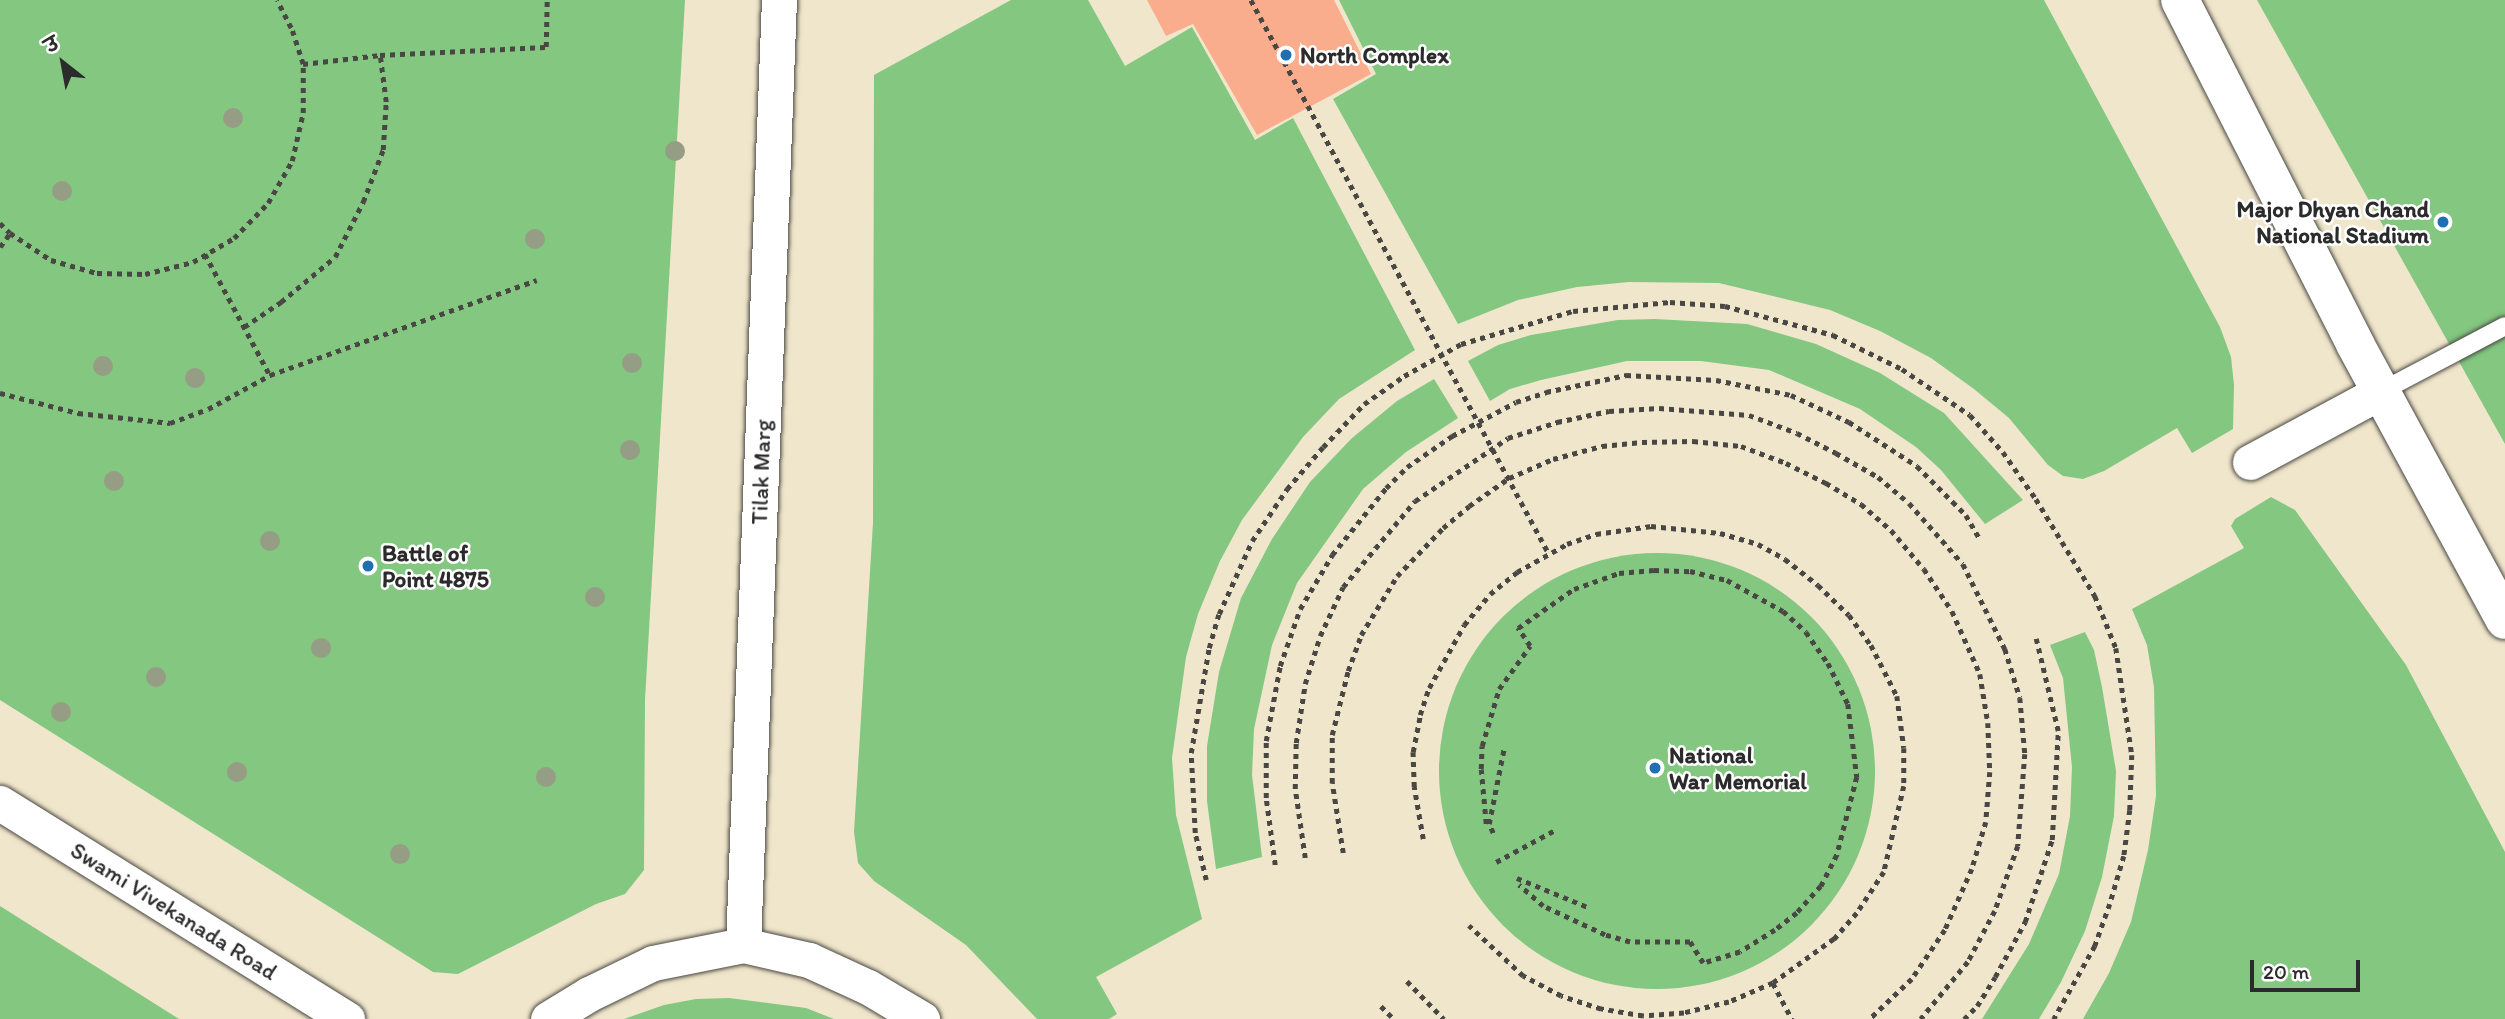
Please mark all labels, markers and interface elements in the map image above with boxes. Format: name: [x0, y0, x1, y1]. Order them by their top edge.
north arrow: [28, 28, 98, 98]
text: उ: [41, 31, 63, 58]
place label: North Complex: [1300, 41, 1449, 69]
marker: North Complex: [1278, 47, 1294, 63]
place label: Major Dhyan Chand National Stadium: [2235, 195, 2429, 249]
marker: Major Dhyan Chand National Stadium: [2435, 214, 2451, 230]
street label: Tilak Marg: [745, 419, 777, 525]
place label: Battle of Point 4875: [382, 539, 489, 593]
marker: Battle of Point 4875: [360, 558, 376, 574]
place label: National War Memorial: [1669, 741, 1807, 795]
marker: National War Memorial: [1647, 760, 1663, 776]
street label: Swami Vivekanada Road: [66, 836, 282, 986]
scale bar: [2253, 946, 2363, 990]
text: 20 m: [2263, 959, 2309, 984]

